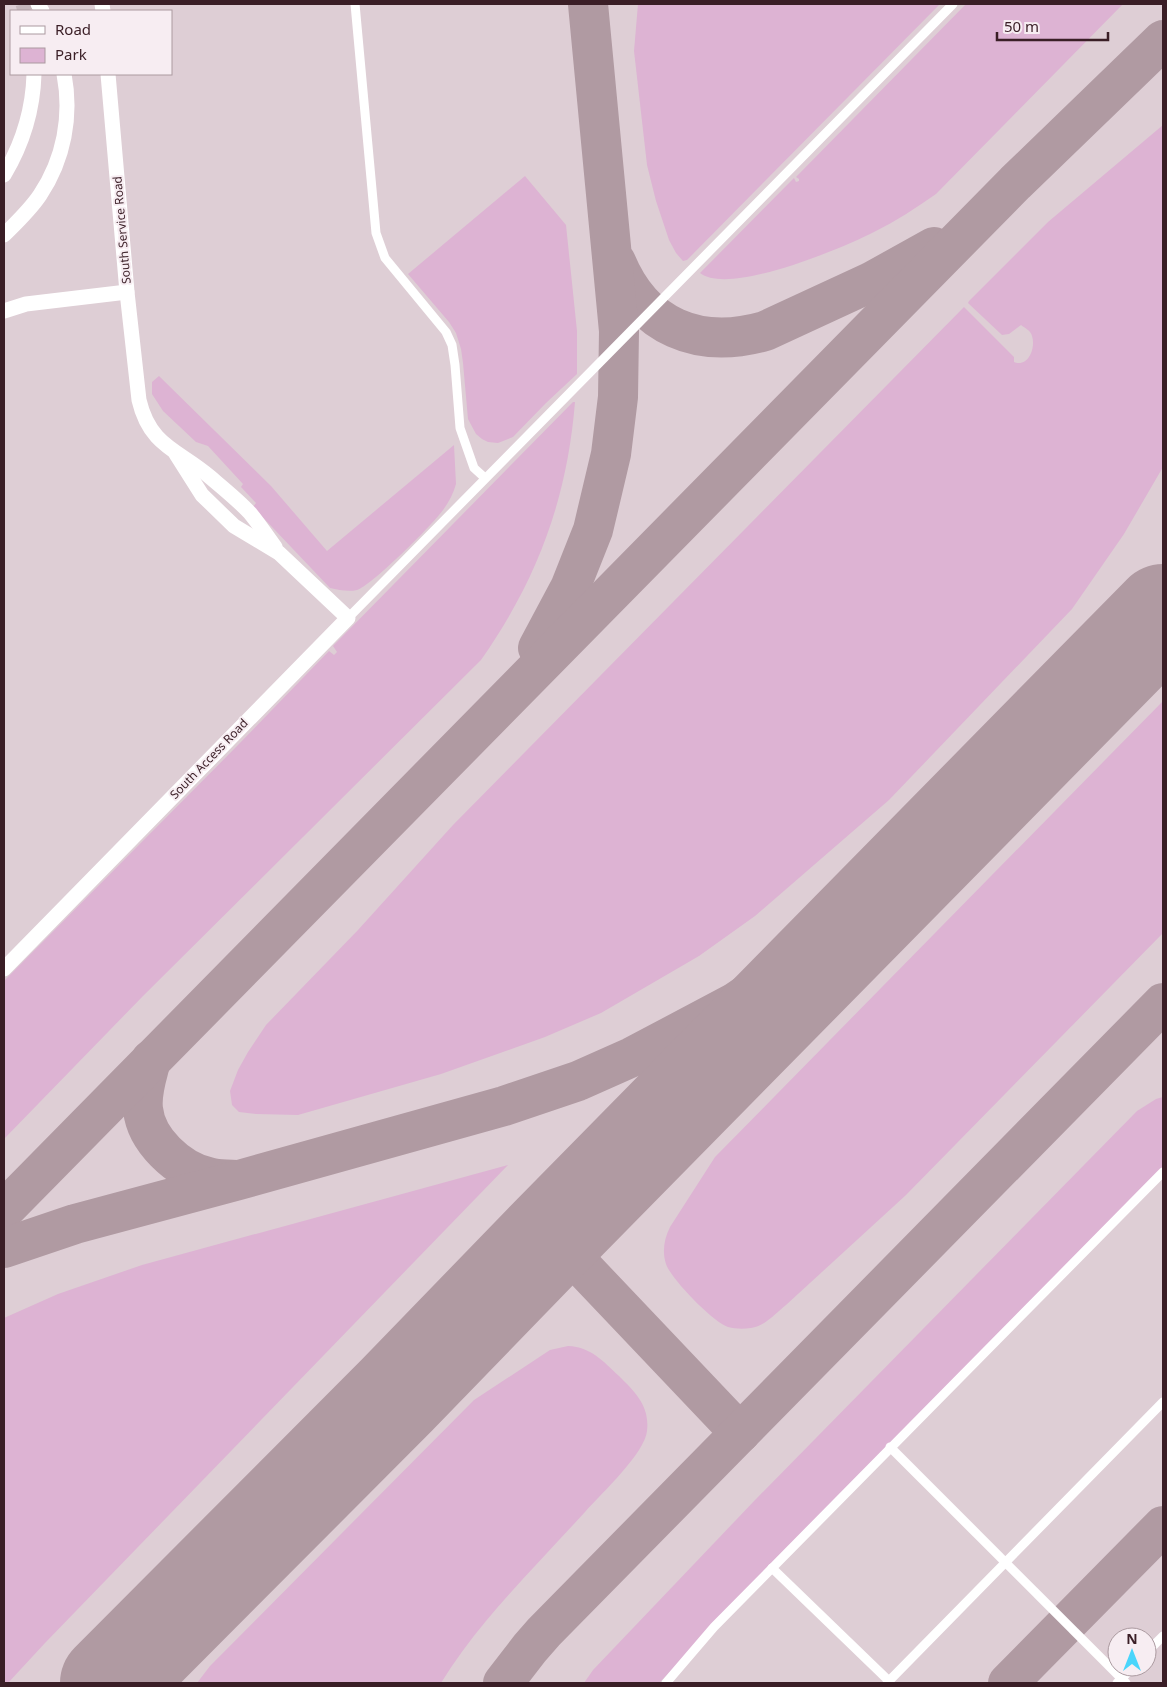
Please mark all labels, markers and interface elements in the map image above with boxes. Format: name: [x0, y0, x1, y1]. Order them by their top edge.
legend: [10, 10, 172, 75]
scale bar: [997, 10, 1108, 42]
text: 50 m: [1004, 16, 1039, 36]
text: Road: [55, 19, 91, 39]
text: Park: [55, 44, 87, 64]
street label: South Service Road: [108, 175, 135, 285]
street label: South Access Road: [166, 715, 251, 803]
north arrow: [1107, 1627, 1157, 1677]
text: N: [1126, 1629, 1138, 1648]

